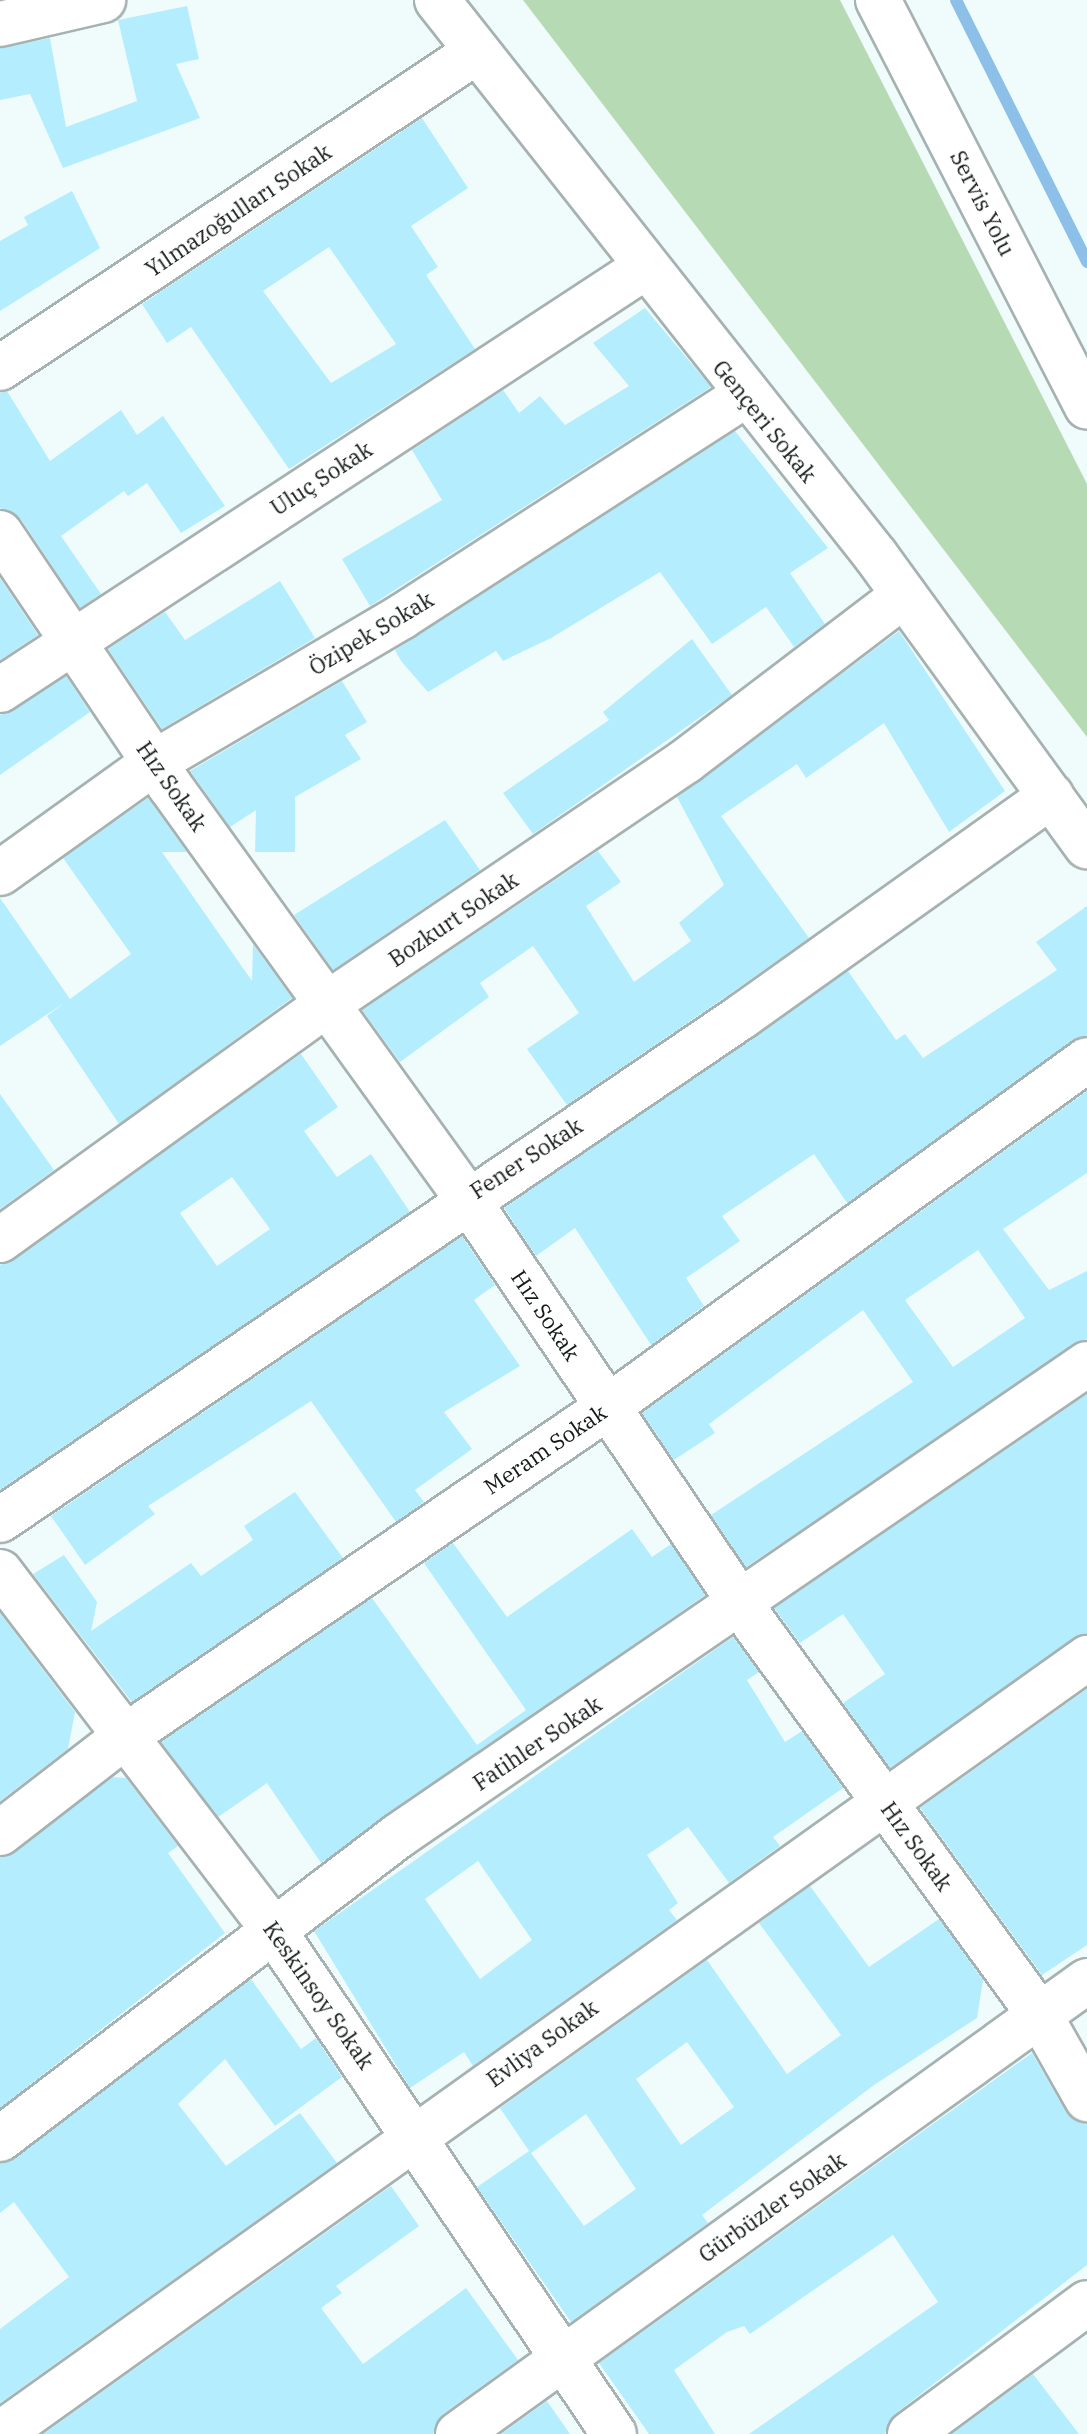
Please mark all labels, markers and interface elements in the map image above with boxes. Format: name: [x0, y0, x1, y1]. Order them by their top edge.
street label: Yılmazoğulları Sokak: [140, 138, 336, 282]
street label: Servis Yolu: [945, 146, 1021, 260]
street label: Gençeri Sokak: [708, 355, 822, 487]
street label: Uluç Sokak: [265, 435, 377, 521]
street label: Özipek Sokak: [304, 586, 438, 680]
street label: Hız Sokak: [131, 736, 213, 836]
street label: Bozkurt Sokak: [383, 866, 523, 972]
street label: Fener Sokak: [465, 1112, 587, 1204]
street label: Hız Sokak: [506, 1265, 586, 1365]
street label: Meram Sokak: [479, 1398, 611, 1500]
street label: Fatihler Sokak: [468, 1690, 606, 1796]
street label: Hız Sokak: [876, 1796, 958, 1896]
street label: Keskinsoy Sokak: [258, 1916, 380, 2074]
street label: Evliya Sokak: [481, 1994, 603, 2092]
street label: Gürbüzler Sokak: [693, 2146, 851, 2268]

